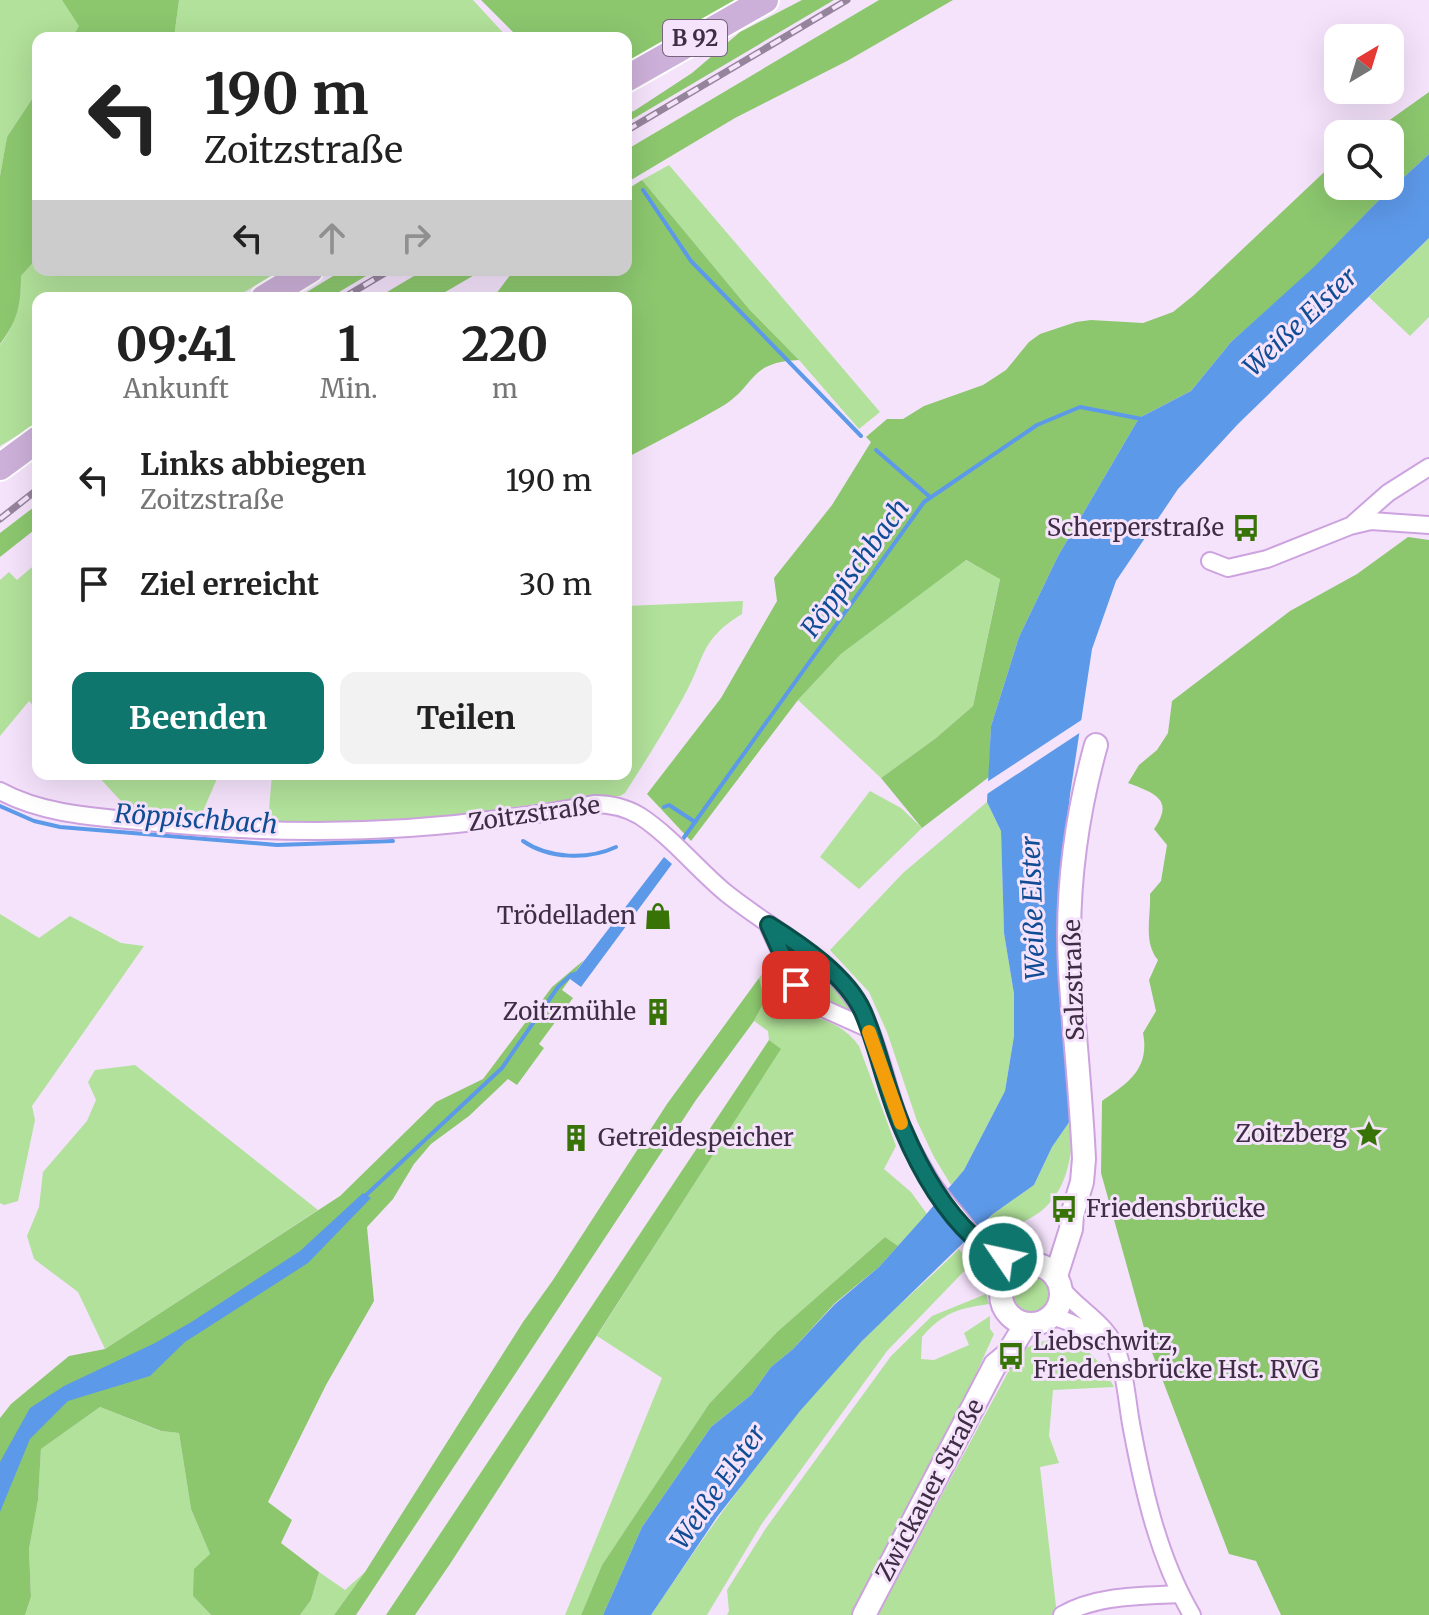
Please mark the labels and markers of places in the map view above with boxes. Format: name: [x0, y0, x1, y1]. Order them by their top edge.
place label: Scherperstraße: [1047, 512, 1224, 543]
bus stop icon: Scherperstraße: [1231, 513, 1261, 543]
place label: Trödelladen: [497, 900, 636, 931]
shop icon: Trödelladen: [643, 901, 673, 931]
pin: [762, 951, 830, 1019]
place label: Zoitzmühle: [503, 996, 636, 1027]
building icon: Zoitzmühle: [643, 997, 673, 1027]
place label: Zoitzberg: [1236, 1118, 1347, 1149]
place icon: Zoitzberg: [1354, 1119, 1384, 1149]
place label: Getreidespeicher: [598, 1122, 794, 1153]
building icon: Getreidespeicher: [561, 1123, 591, 1153]
place label: Friedensbrücke: [1086, 1193, 1265, 1224]
bus stop icon: Friedensbrücke: [1049, 1194, 1079, 1224]
place label: Liebschwitz, Friedensbrücke Hst. RVG: [1033, 1326, 1320, 1385]
bus stop icon: Liebschwitz, Friedensbrücke Hst. RVG: [996, 1341, 1026, 1371]

